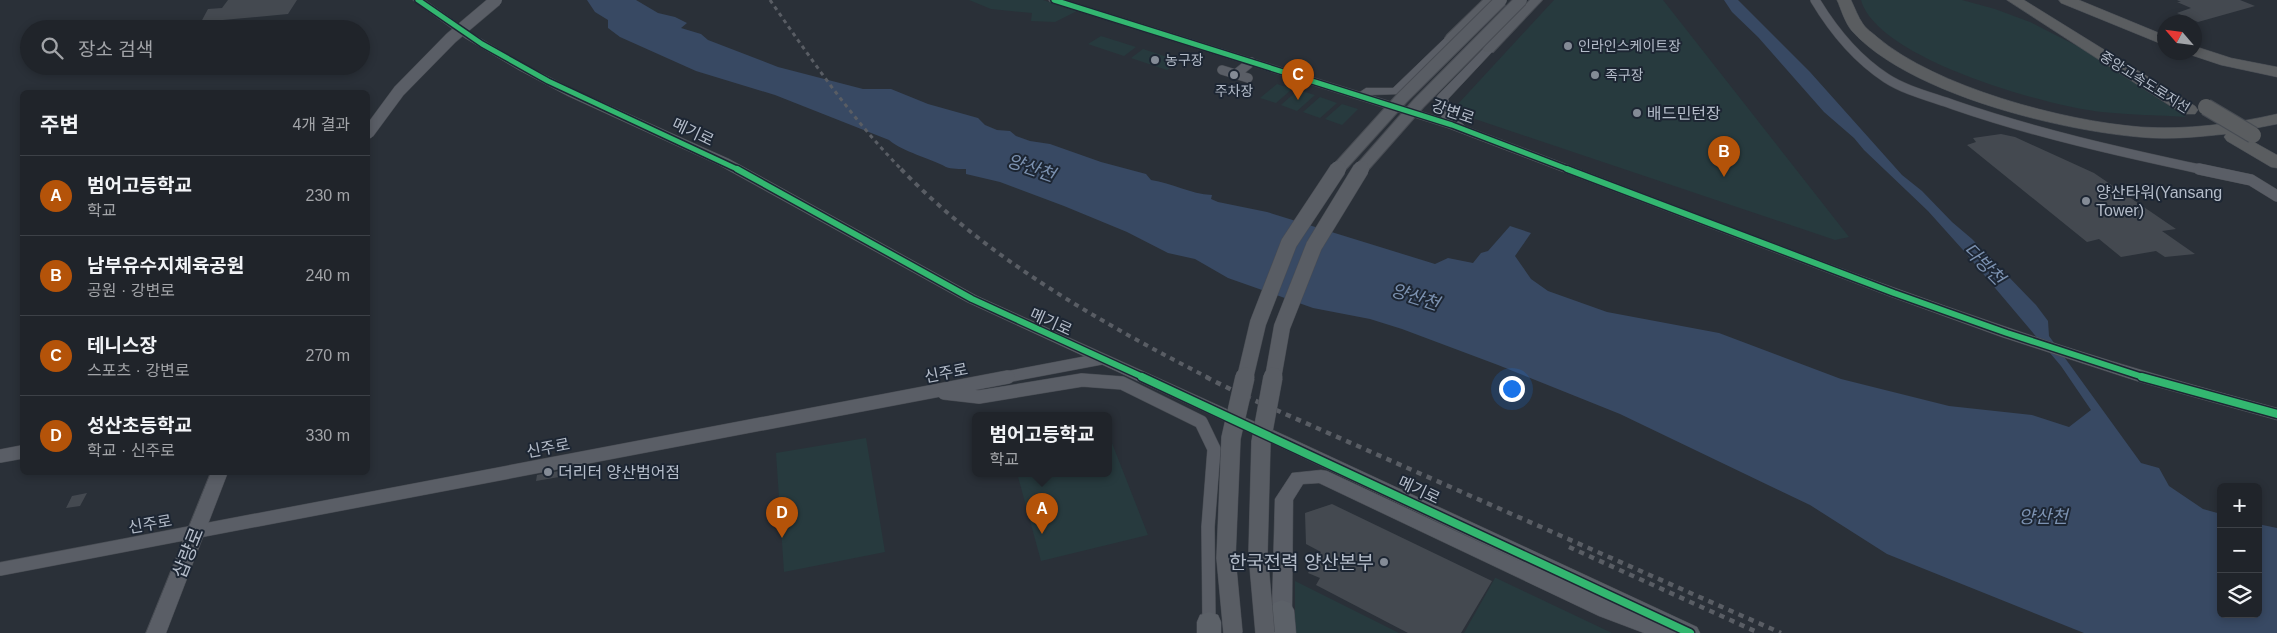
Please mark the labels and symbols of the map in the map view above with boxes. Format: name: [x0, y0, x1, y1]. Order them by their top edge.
north arrow: [2157, 15, 2202, 60]
place label: 인라인스케이트장: [1578, 38, 1681, 54]
marker: 인라인스케이트장: [1562, 40, 1574, 52]
street label: 중앙고속도로지선: [2097, 48, 2193, 116]
place label: 농구장: [1165, 52, 1204, 68]
marker: 농구장: [1149, 54, 1161, 66]
pin: C: [1282, 59, 1314, 100]
place label: 족구장: [1605, 67, 1644, 83]
marker: 주차장: [1228, 69, 1240, 81]
marker: 족구장: [1589, 69, 1601, 81]
place label: 주차장: [1215, 83, 1253, 99]
street label: 강변로: [1429, 97, 1477, 127]
place label: 배드민턴장: [1647, 105, 1721, 122]
marker: 배드민턴장: [1631, 107, 1643, 119]
street label: 메기로: [669, 115, 717, 149]
pin: B: [1708, 136, 1740, 177]
water label: 양산천: [1004, 150, 1060, 186]
place label: 양산타워(Yansang Tower): [2096, 184, 2222, 219]
marker: 양산타워(Yansang Tower): [2080, 195, 2092, 207]
water label: 다방천: [1959, 239, 2010, 290]
water label: 양산천: [1388, 280, 1444, 315]
street label: 메기로: [1027, 305, 1075, 339]
street label: 신주로: [923, 360, 970, 386]
your location: [1499, 376, 1525, 402]
street label: 신주로: [525, 435, 572, 461]
place label: 더리터 양산범어점: [558, 464, 680, 481]
marker: 더리터 양산범어점: [542, 466, 554, 478]
street label: 메기로: [1395, 473, 1443, 507]
pin: A: [1026, 493, 1058, 534]
pin: D: [766, 497, 798, 538]
water label: 양산천: [2018, 507, 2070, 527]
street label: 신주로: [127, 512, 173, 536]
street label: 삽량로: [168, 525, 208, 581]
place label: 한국전력 양산본부: [1229, 552, 1374, 573]
marker: 한국전력 양산본부: [1378, 556, 1390, 568]

